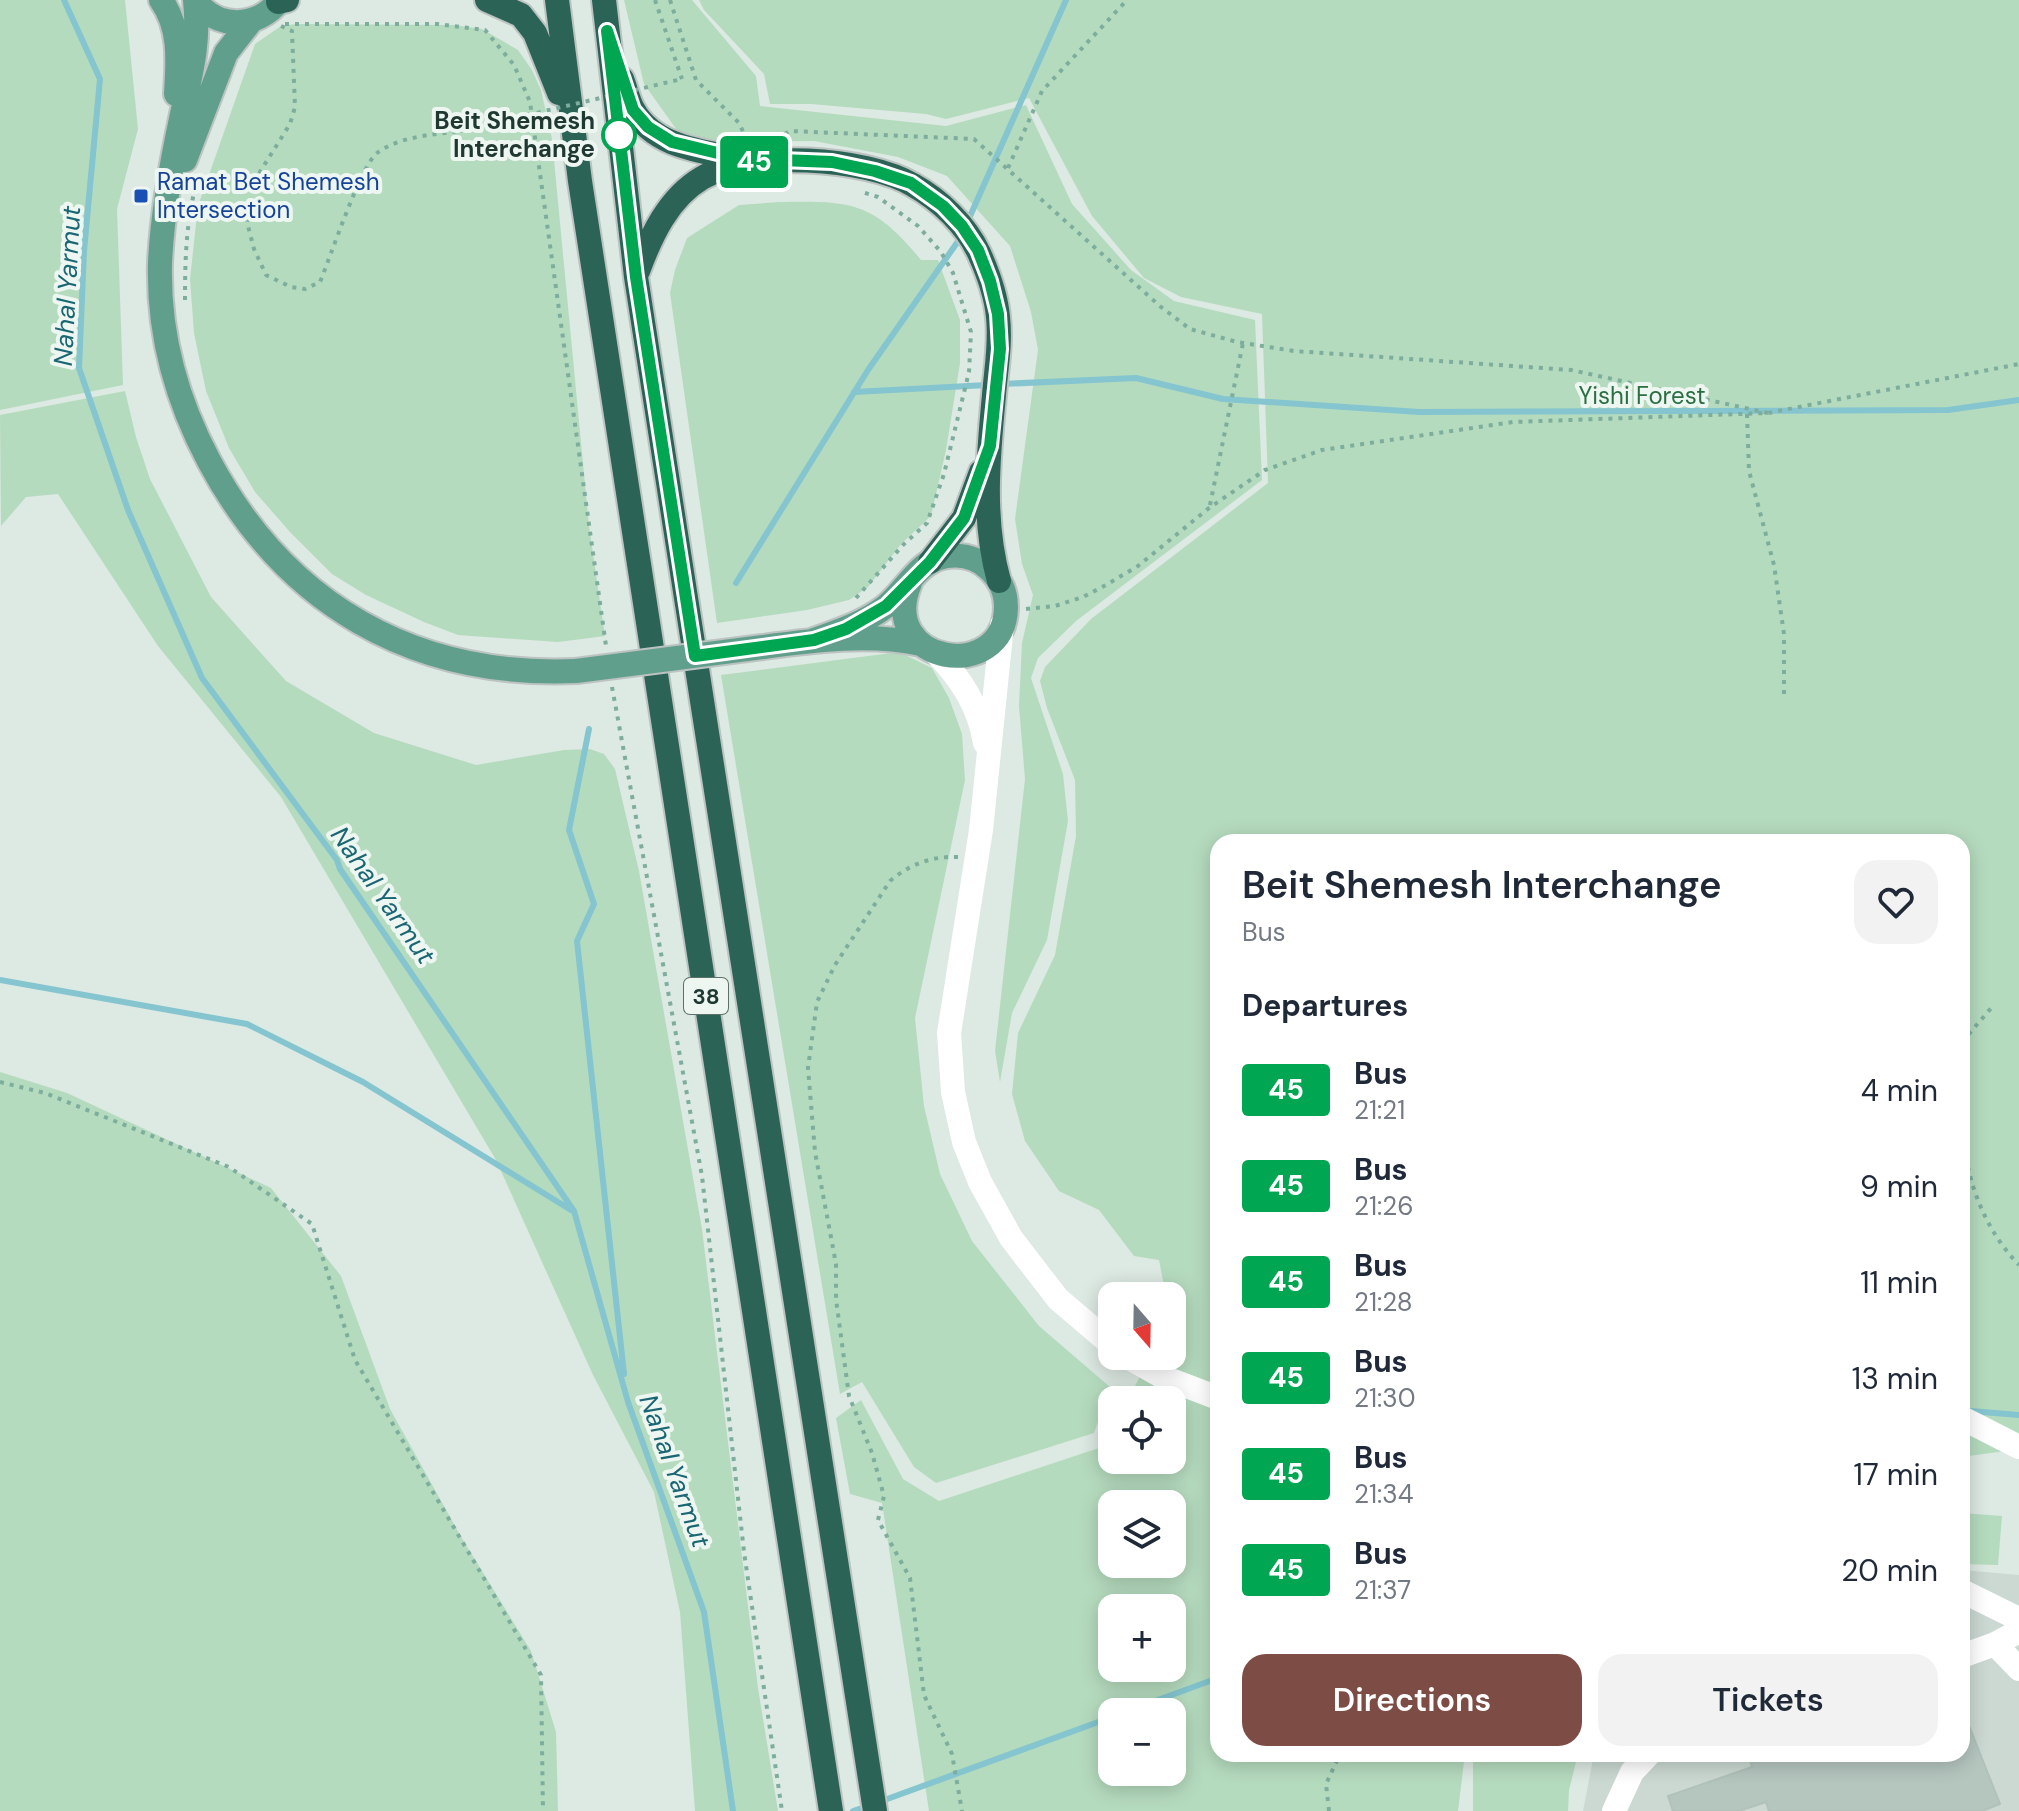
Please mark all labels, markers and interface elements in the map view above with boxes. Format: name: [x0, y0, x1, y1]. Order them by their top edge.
place label: Beit Shemesh Interchange: [434, 105, 595, 164]
marker: Beit Shemesh Interchange: [602, 118, 636, 152]
line badge: 45: [718, 136, 790, 188]
text: 45: [736, 143, 772, 180]
place label: Ramat Bet Shemesh Intersection: [157, 166, 380, 225]
marker: Ramat Bet Shemesh Intersection: [132, 187, 150, 205]
water label: Nahal Yarmut: [46, 204, 88, 367]
park label: Yishi Forest: [1578, 380, 1706, 411]
water label: Nahal Yarmut: [323, 820, 443, 971]
text: Beit Shemesh Interchange: [1242, 860, 1722, 910]
button: heart: [1854, 860, 1938, 944]
text: Bus: [1242, 915, 1286, 949]
road number: 38: [684, 978, 728, 1014]
text: Departures: [1242, 986, 1408, 1025]
text: Bus: [1354, 1054, 1408, 1093]
text: 45: [1268, 1071, 1304, 1108]
text: 4 min: [1861, 1071, 1938, 1110]
text: 21:21: [1354, 1093, 1405, 1127]
text: Bus: [1354, 1150, 1408, 1189]
text: 45: [1268, 1167, 1304, 1204]
text: 9 min: [1860, 1167, 1938, 1206]
text: 21:26: [1354, 1189, 1414, 1223]
text: Bus: [1354, 1246, 1408, 1285]
text: 45: [1268, 1263, 1304, 1300]
text: 11 min: [1860, 1263, 1938, 1302]
north arrow: [1098, 1282, 1186, 1370]
map controls: [1098, 1282, 1186, 1786]
text: 21:28: [1354, 1285, 1413, 1319]
text: Bus: [1354, 1342, 1408, 1381]
text: 45: [1268, 1359, 1304, 1396]
text: 13 min: [1852, 1359, 1938, 1398]
text: 21:30: [1354, 1381, 1416, 1415]
button: locate: [1098, 1386, 1186, 1474]
water label: Nahal Yarmut: [632, 1390, 719, 1553]
text: Bus: [1354, 1438, 1408, 1477]
text: 45: [1268, 1455, 1304, 1492]
text: 17 min: [1853, 1455, 1938, 1494]
text: 21:34: [1354, 1477, 1414, 1511]
button: layers: [1098, 1490, 1186, 1578]
text: Bus: [1354, 1534, 1408, 1573]
text: 45: [1268, 1551, 1304, 1588]
text: 20 min: [1841, 1551, 1938, 1590]
text: 21:37: [1354, 1573, 1411, 1607]
button: +: [1098, 1594, 1186, 1682]
button: Directions: [1242, 1654, 1582, 1746]
button: Tickets: [1598, 1654, 1938, 1746]
button: −: [1098, 1698, 1186, 1786]

